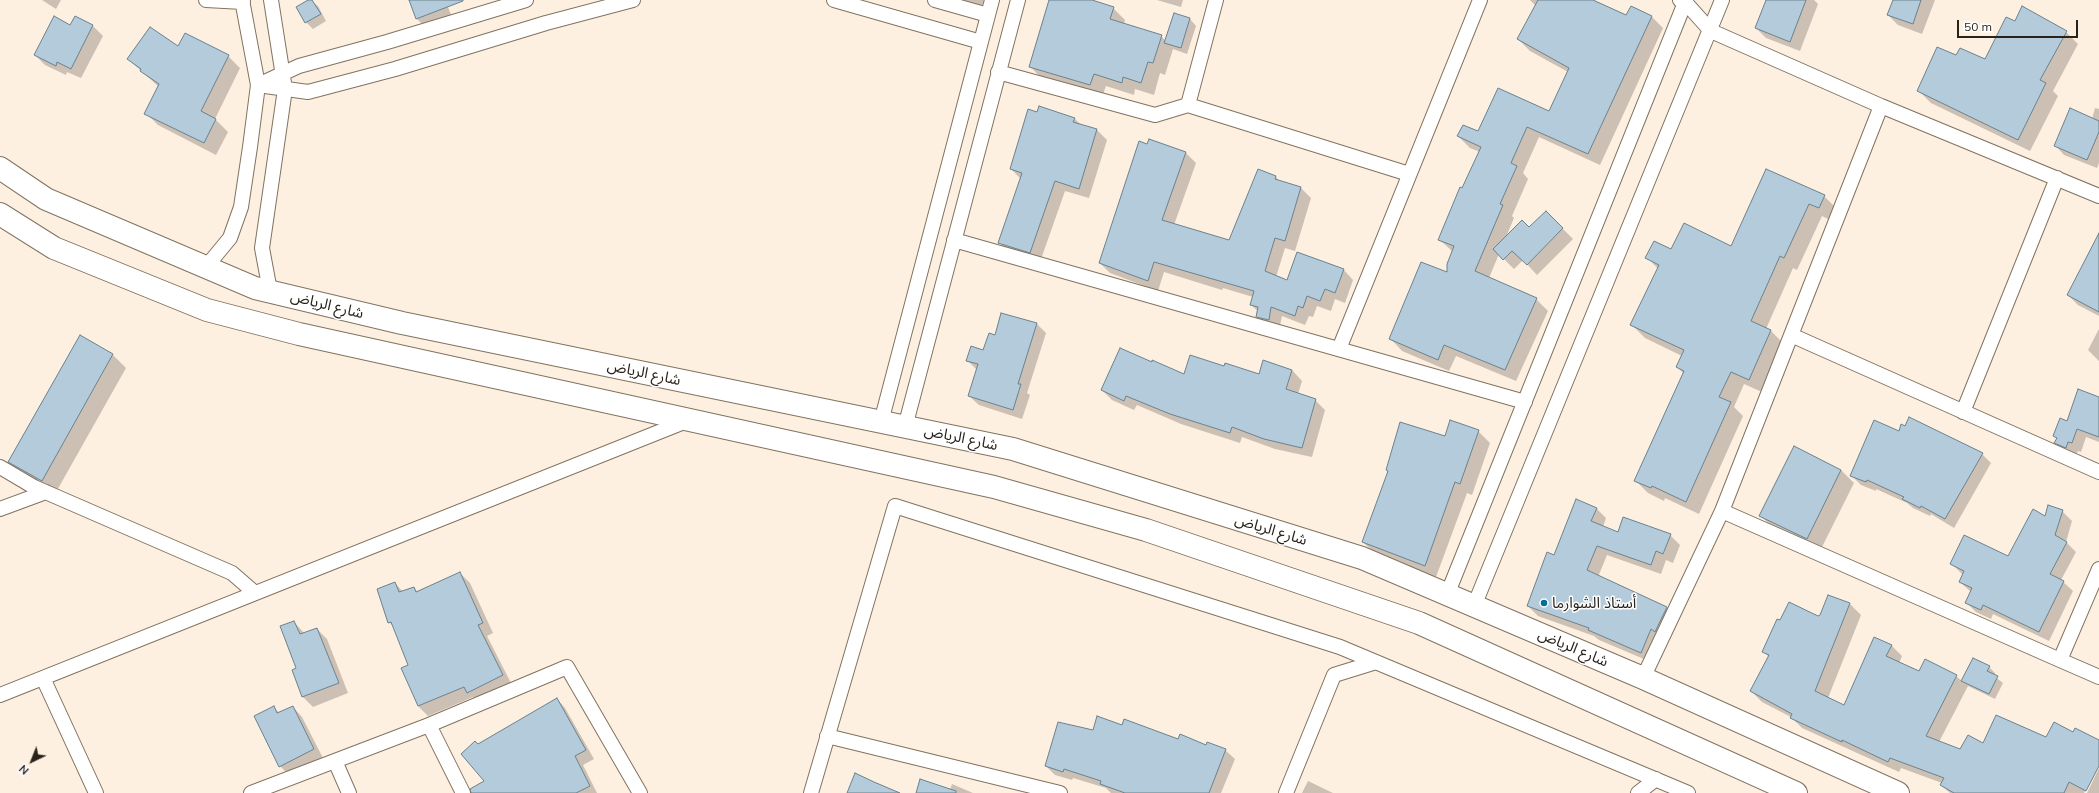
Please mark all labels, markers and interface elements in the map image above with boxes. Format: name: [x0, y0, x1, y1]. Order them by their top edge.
scale bar: [1959, 12, 2080, 38]
text: 50 m: [1964, 19, 1992, 34]
street label: شارع الرياض: [289, 287, 365, 323]
street label: شارع الرياض: [606, 356, 682, 390]
street label: شارع الرياض: [923, 421, 999, 455]
street label: شارع الرياض: [1233, 510, 1309, 550]
place label: أستاذ الشوارما: [1552, 594, 1636, 612]
marker: أستاذ الشوارما: [1539, 598, 1549, 608]
street label: شارع الرياض: [1535, 625, 1611, 671]
north arrow: [12, 741, 52, 781]
text: N: [16, 762, 32, 778]

